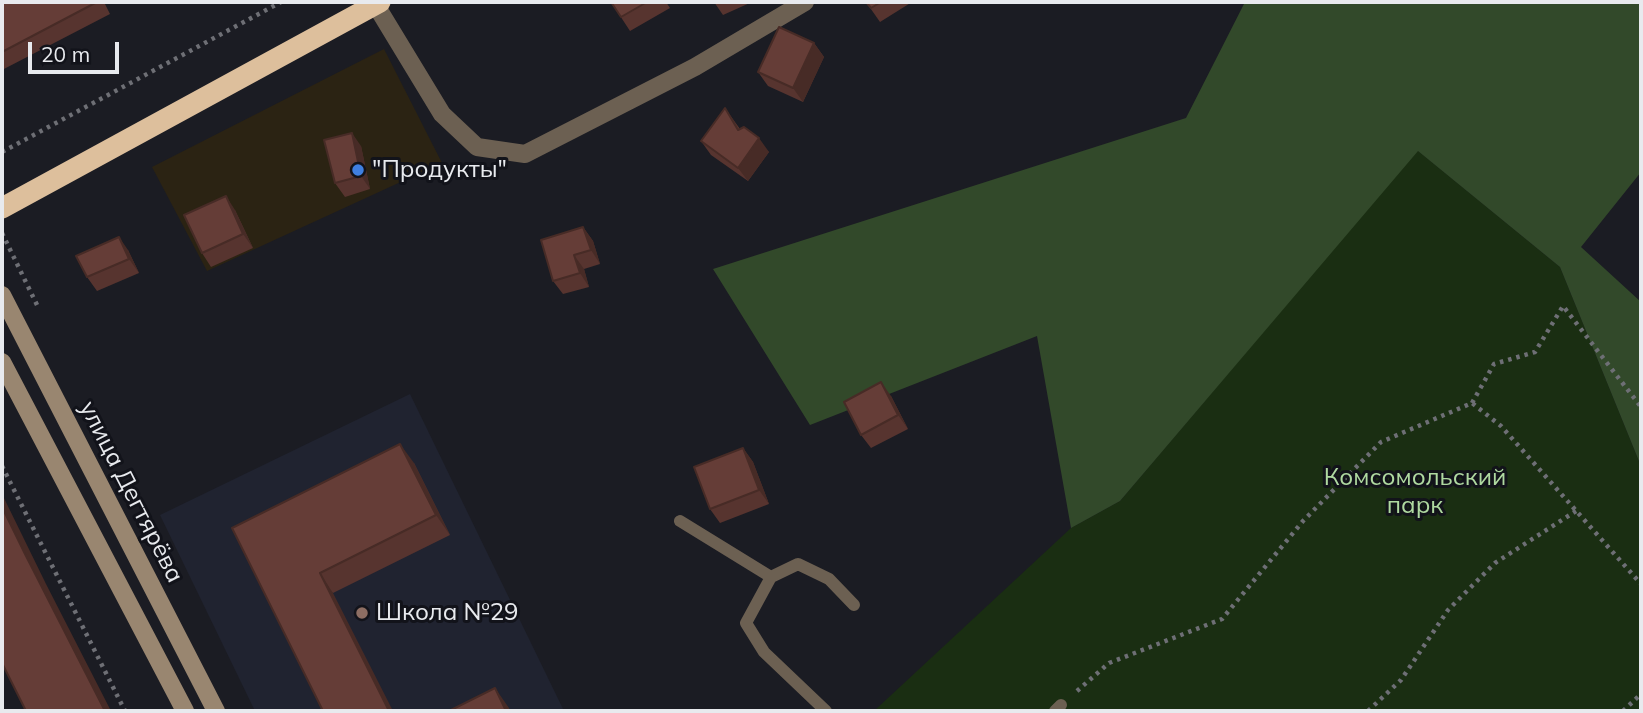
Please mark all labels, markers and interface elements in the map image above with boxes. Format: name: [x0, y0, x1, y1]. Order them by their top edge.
scale bar: [32, 28, 122, 72]
text: 20 m: [41, 41, 90, 67]
place label: "Продукты": [372, 156, 507, 184]
marker: "Продукты": [350, 162, 366, 178]
street label: улица Дегтярёва: [73, 396, 189, 588]
park label: Комсомольский парк: [1324, 464, 1506, 520]
place label: Школа №29: [376, 599, 518, 627]
marker: Школа №29: [354, 605, 370, 621]

